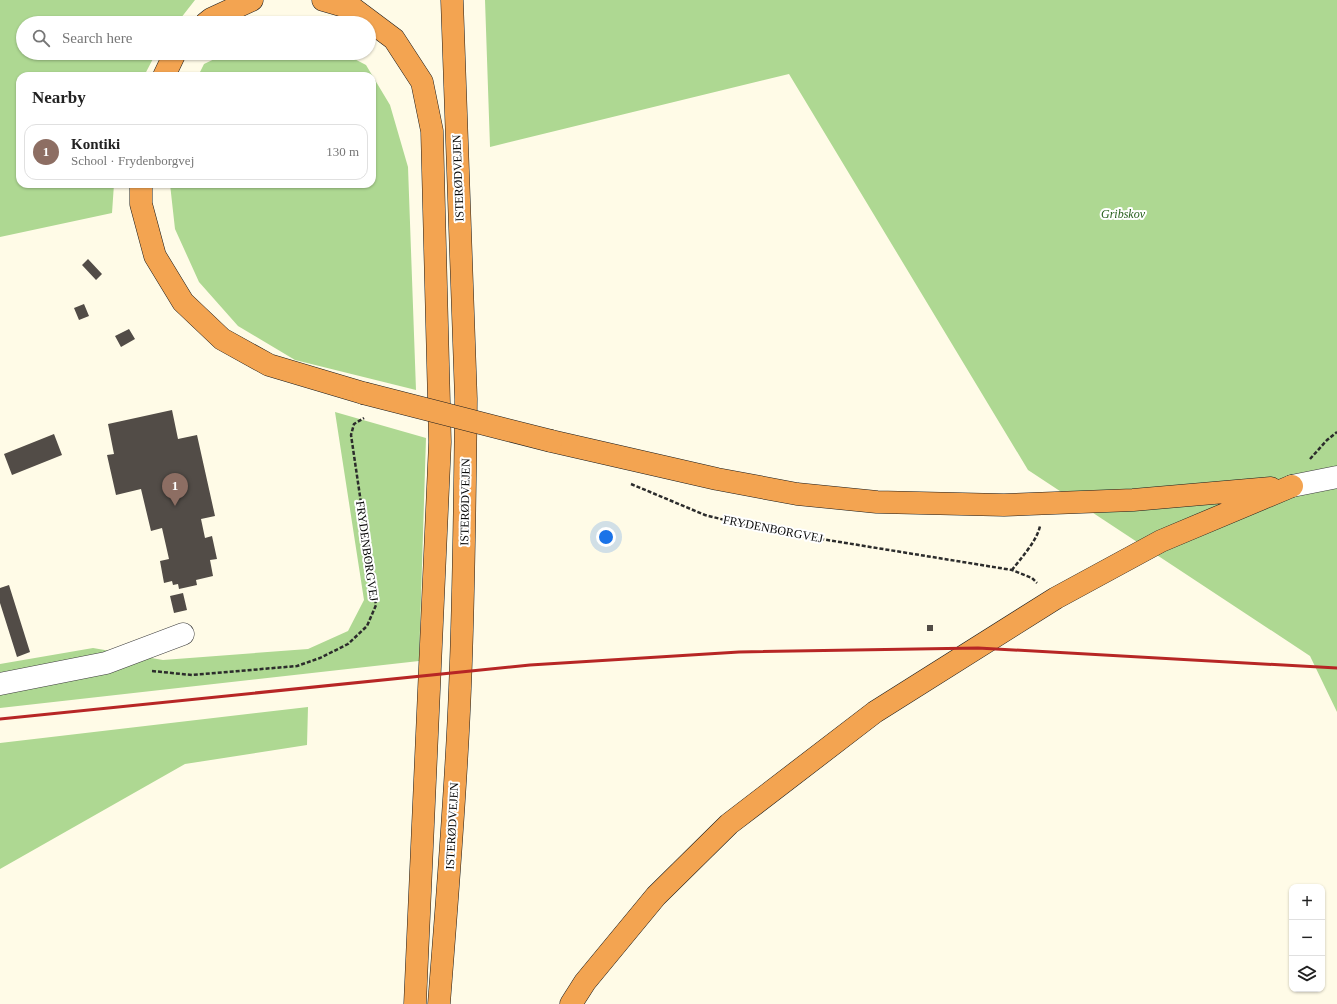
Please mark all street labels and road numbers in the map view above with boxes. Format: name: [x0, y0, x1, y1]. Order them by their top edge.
street label: ISTERØDVEJEN: [449, 134, 467, 222]
street label: ISTERØDVEJEN: [457, 458, 473, 546]
street label: FRYDENBORGVEJ: [353, 500, 381, 602]
street label: FRYDENBORGVEJ: [722, 512, 824, 546]
street label: ISTERØDVEJEN: [443, 782, 461, 870]

